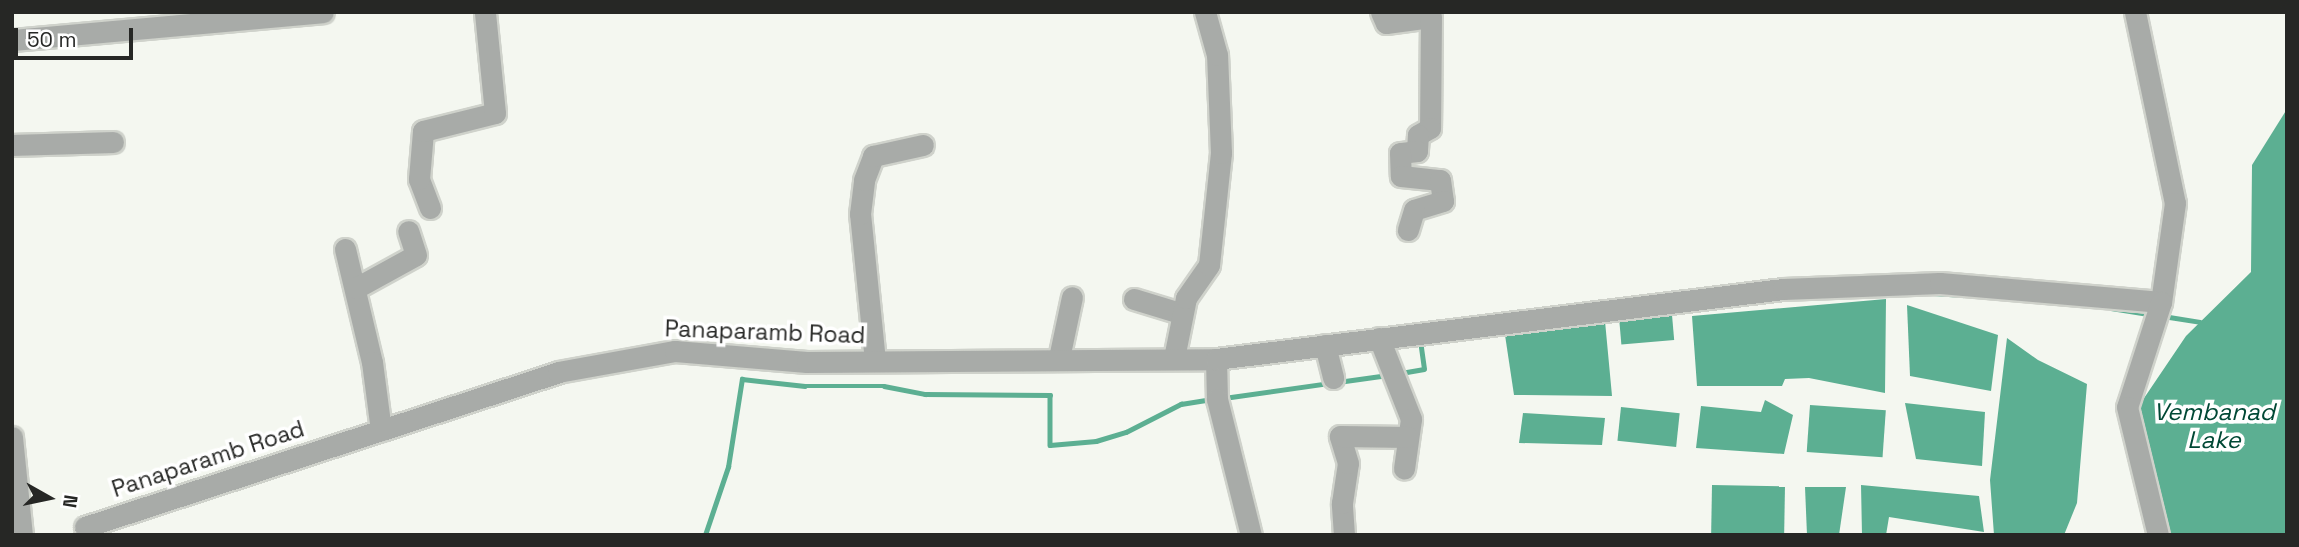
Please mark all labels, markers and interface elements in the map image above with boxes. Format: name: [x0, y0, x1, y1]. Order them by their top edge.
scale bar: [18, 14, 136, 58]
text: 50 m: [27, 26, 77, 53]
street label: Panaparamb Road: [664, 315, 866, 349]
water label: Vembanad Lake: [2153, 398, 2275, 454]
street label: Panaparamb Road: [108, 415, 308, 503]
north arrow: [14, 463, 84, 533]
text: N: [57, 493, 84, 510]

